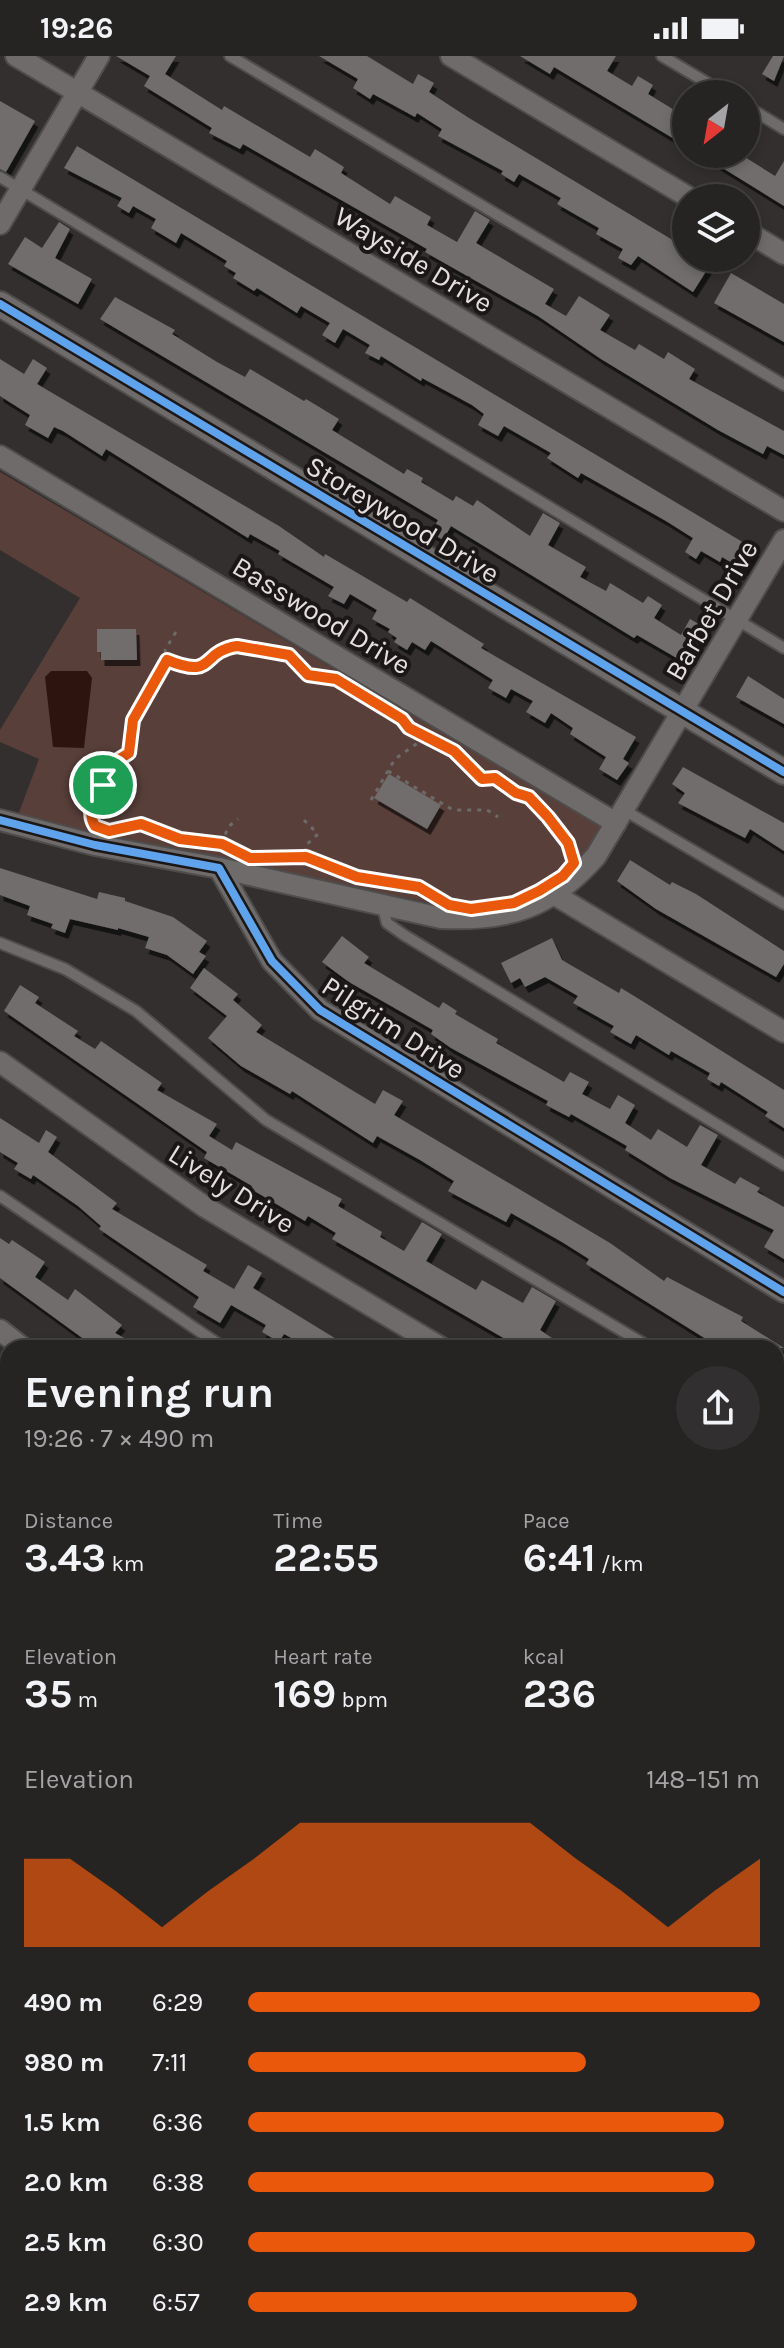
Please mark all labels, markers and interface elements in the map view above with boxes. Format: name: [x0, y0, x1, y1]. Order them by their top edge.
text: 19:26: [40, 10, 113, 46]
north arrow: [672, 80, 760, 168]
map controls: [672, 80, 760, 272]
button: layers: [672, 184, 760, 272]
street label: Wayside Drive: [329, 199, 499, 320]
street label: Storeywood Drive: [300, 449, 505, 590]
street label: Barbet Drive: [658, 534, 765, 686]
street label: Basswood Drive: [227, 549, 417, 682]
pin: [69, 751, 137, 819]
icon: arrive: [81, 763, 125, 807]
street label: Pilgrim Drive: [316, 969, 472, 1086]
street label: Lively Drive: [162, 1137, 301, 1240]
button: share: [676, 1366, 760, 1450]
text: Evening run: [24, 1367, 274, 1418]
text: 19:26 · 7 × 490 m: [24, 1423, 214, 1454]
text: Distance: [24, 1508, 113, 1534]
text: Time: [273, 1508, 323, 1534]
text: Pace: [523, 1508, 570, 1534]
text: 3.43: [24, 1534, 106, 1581]
text: 22:55: [273, 1534, 379, 1581]
text: 6:41: [523, 1534, 596, 1581]
text: km: [106, 1551, 144, 1577]
text: /km: [596, 1551, 643, 1577]
text: Elevation: [24, 1644, 117, 1670]
text: Heart rate: [273, 1644, 373, 1670]
text: kcal: [523, 1644, 565, 1670]
text: 35: [24, 1670, 72, 1717]
text: 169: [273, 1670, 336, 1717]
text: 236: [523, 1670, 596, 1717]
text: m: [72, 1687, 98, 1713]
text: bpm: [336, 1687, 388, 1713]
text: Elevation: [24, 1764, 134, 1795]
text: 148–151 m: [646, 1764, 760, 1795]
text: 490 m: [24, 1987, 103, 2018]
text: 6:29: [152, 1987, 203, 2018]
text: 980 m: [24, 2047, 104, 2078]
text: 7:11: [152, 2047, 187, 2078]
text: 1.5 km: [24, 2107, 101, 2138]
text: 6:36: [152, 2107, 203, 2138]
text: 2.0 km: [24, 2167, 108, 2198]
text: 6:38: [152, 2167, 204, 2198]
text: 2.5 km: [24, 2227, 107, 2258]
text: 6:30: [152, 2227, 204, 2258]
text: 2.9 km: [24, 2287, 108, 2318]
text: 6:57: [152, 2287, 200, 2318]

